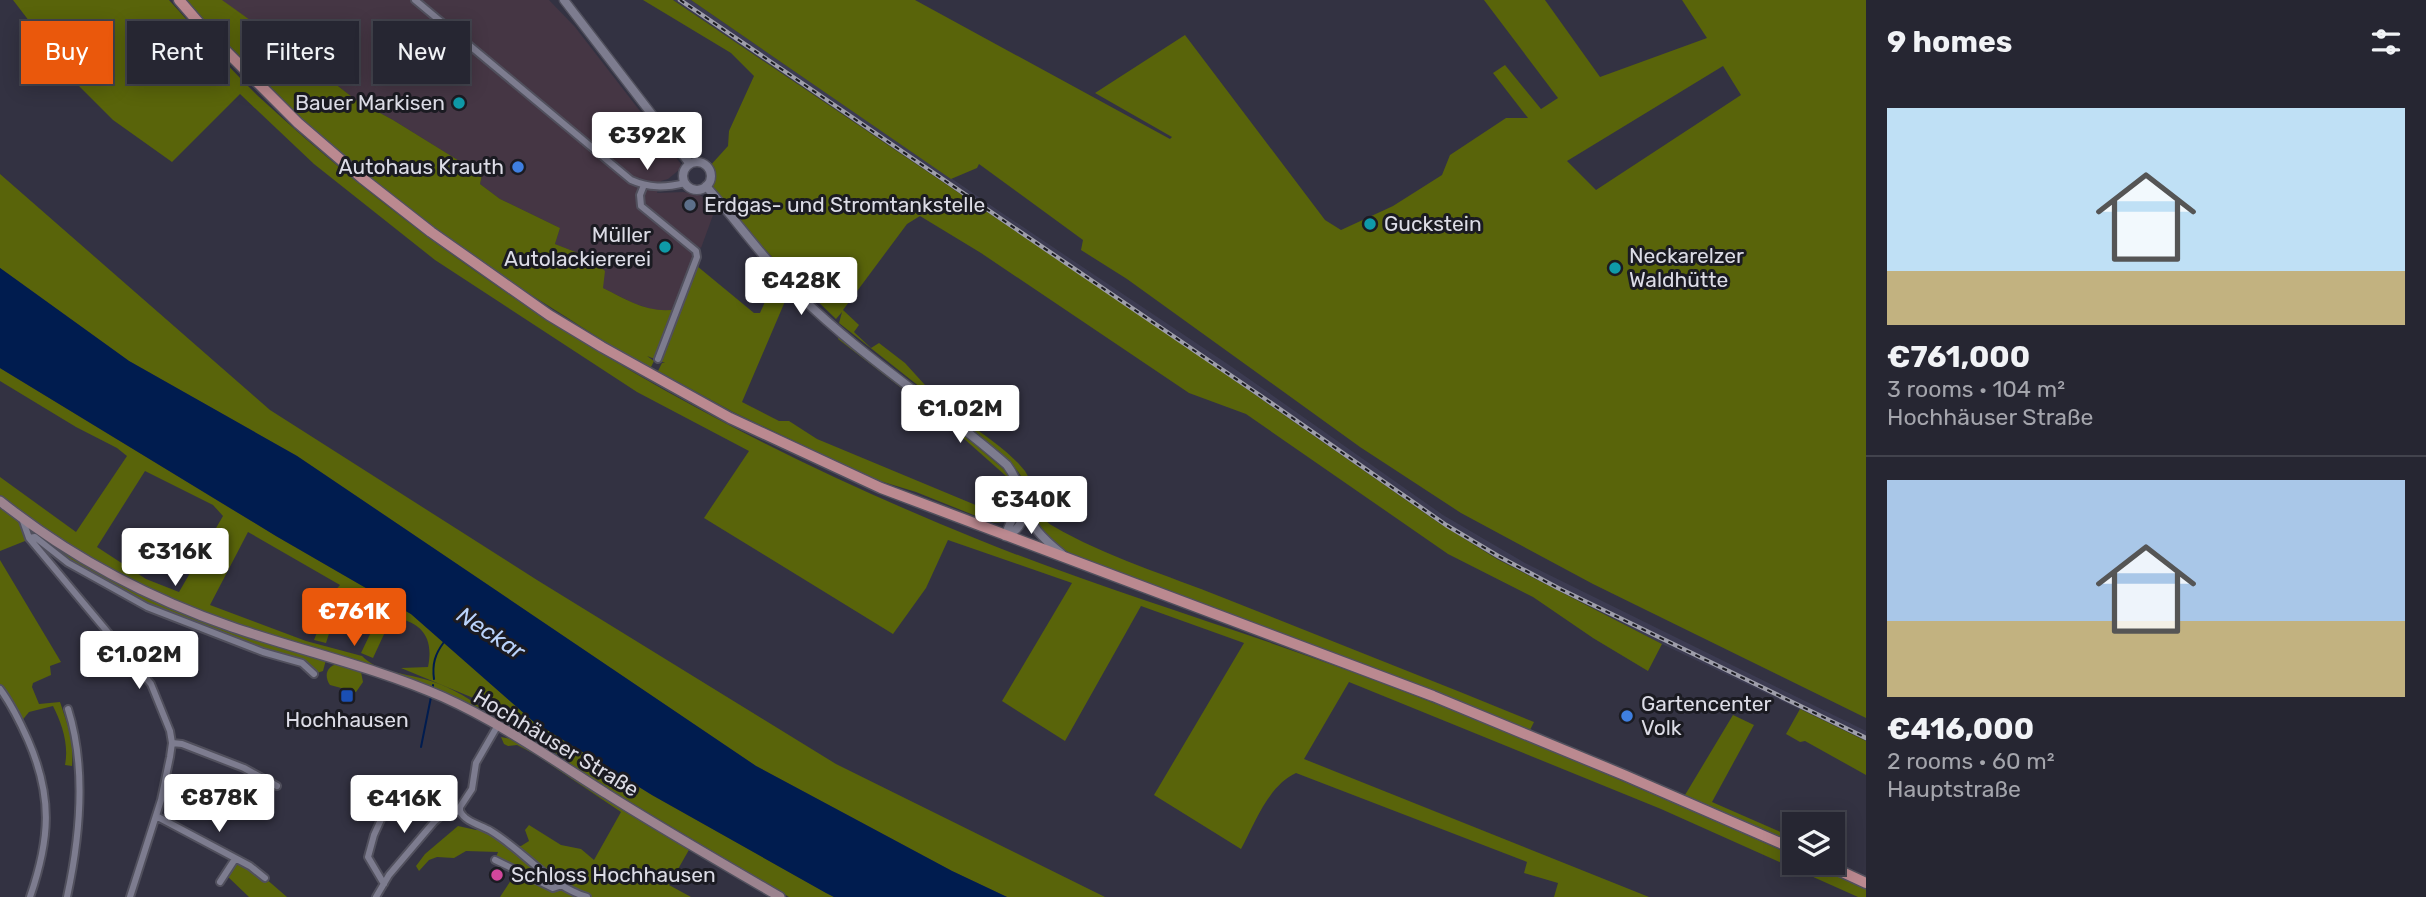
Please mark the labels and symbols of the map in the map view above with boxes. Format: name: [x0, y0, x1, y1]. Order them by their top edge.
place label: Bauer Markisen: [295, 90, 445, 115]
marker: Bauer Markisen: [451, 95, 467, 111]
pin: €392K: [598, 113, 696, 172]
place label: Autohaus Krauth: [339, 154, 504, 179]
marker: Autohaus Krauth: [510, 159, 526, 175]
place label: Erdgas- und Stromtankstelle: [704, 192, 985, 217]
marker: Erdgas- und Stromtankstelle: [682, 197, 698, 213]
place label: Guckstein: [1384, 211, 1482, 236]
marker: Guckstein: [1362, 216, 1378, 232]
place label: Müller Autolackiererei: [504, 222, 651, 271]
marker: Müller Autolackiererei: [657, 239, 673, 255]
place label: Neckarelzer Waldhütte: [1629, 243, 1744, 292]
pin: €428K: [752, 258, 850, 317]
marker: Neckarelzer Waldhütte: [1607, 260, 1623, 276]
pin: €1.02M: [903, 386, 1017, 445]
pin: €340K: [982, 476, 1080, 536]
pin: €316K: [126, 528, 224, 588]
pin: €761K: [305, 588, 403, 648]
water label: Neckar: [452, 601, 531, 666]
pin: €1.02M: [82, 632, 196, 691]
street label: Hochhäuser Straße: [469, 683, 643, 802]
marker: Hochhausen: [339, 688, 355, 704]
place label: Gartencenter Volk: [1641, 691, 1771, 740]
place label: Hochhausen: [285, 707, 409, 732]
marker: Gartencenter Volk: [1619, 708, 1635, 724]
pin: €878K: [170, 774, 268, 834]
pin: €416K: [355, 776, 453, 835]
place label: Schloss Hochhausen: [511, 862, 716, 887]
marker: Schloss Hochhausen: [489, 867, 505, 883]

